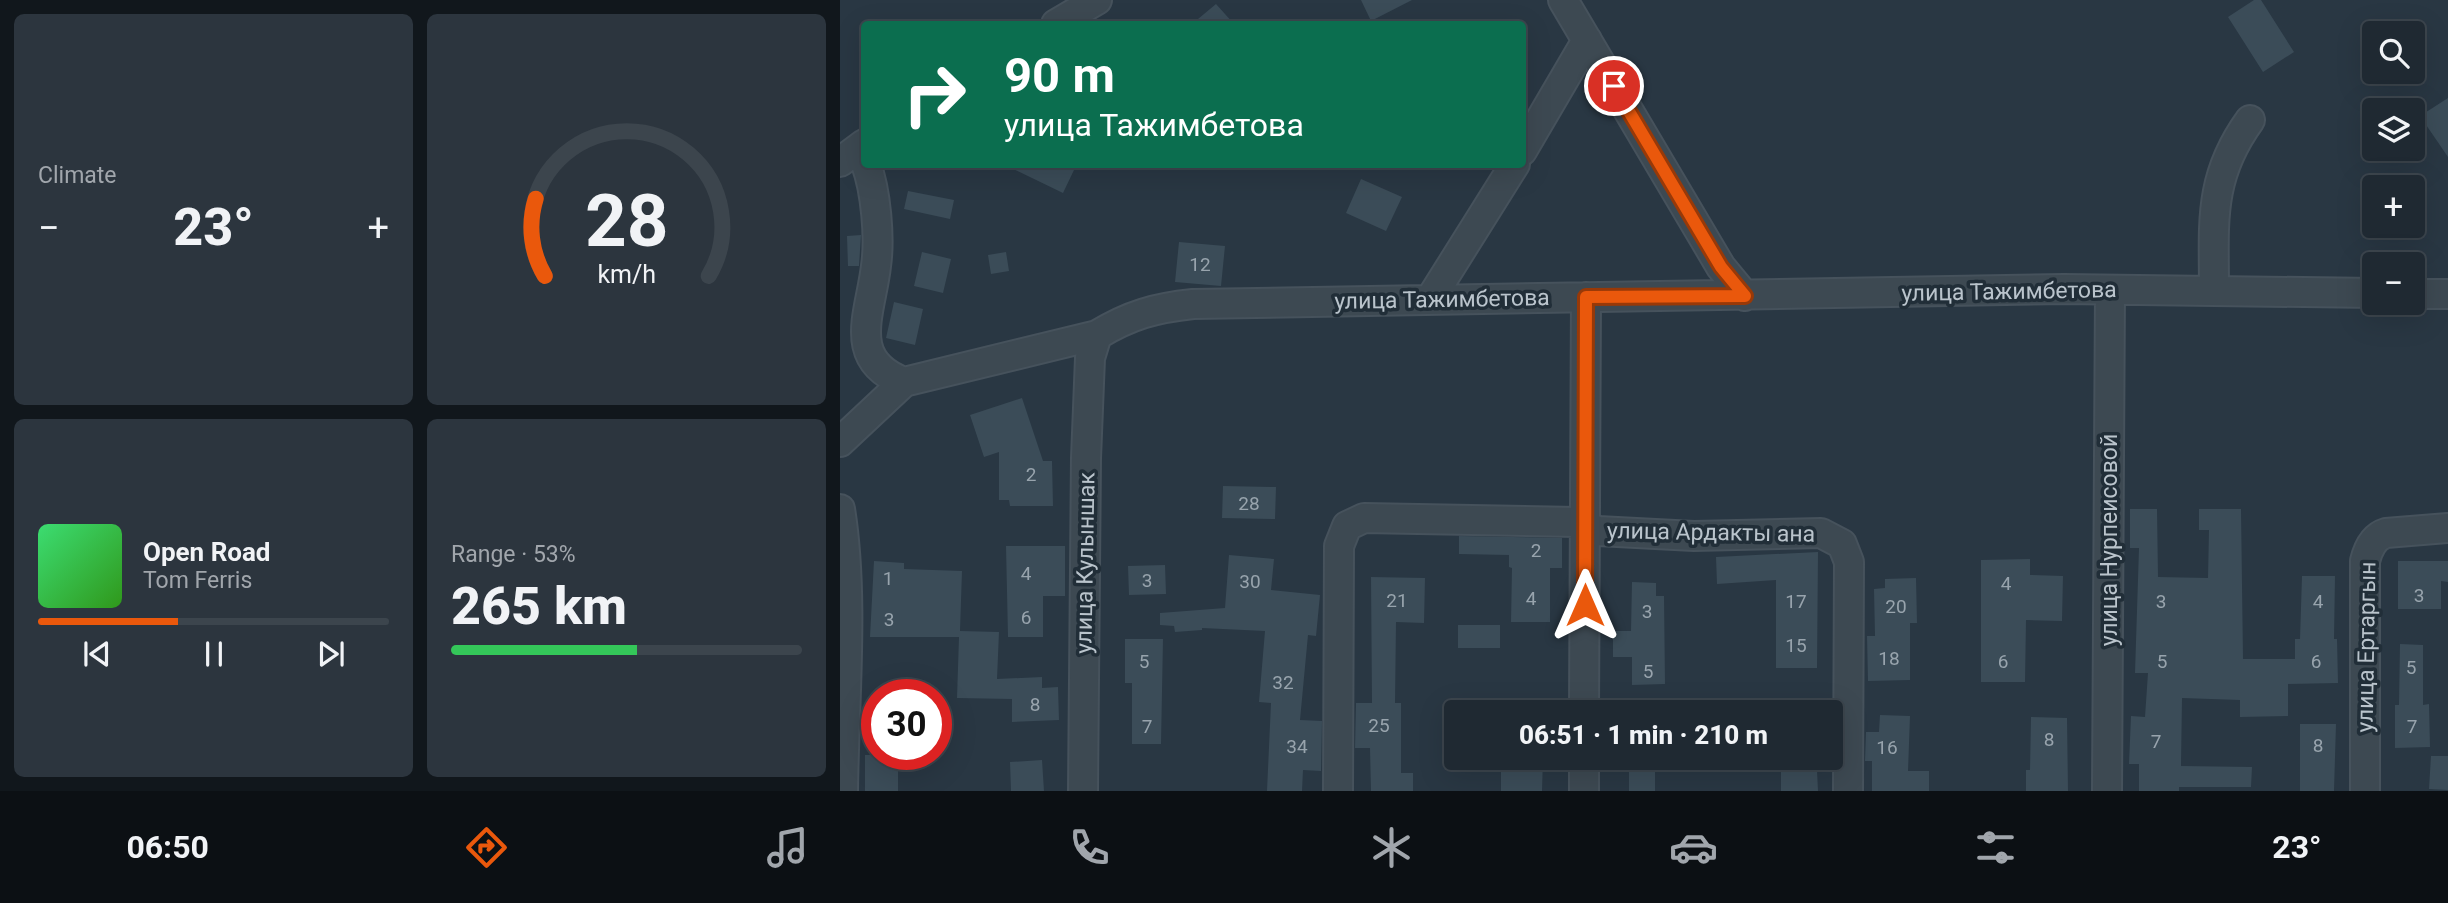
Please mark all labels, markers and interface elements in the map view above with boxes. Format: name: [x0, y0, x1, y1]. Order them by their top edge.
map controls: [2362, 21, 2425, 315]
button: search: [2362, 21, 2425, 84]
text: 90 m: [1004, 47, 1115, 104]
icon: right: [889, 49, 980, 140]
pin: [1584, 56, 1644, 116]
icon: arrive: [1595, 67, 1633, 105]
button: layers: [2362, 98, 2425, 161]
text: улица Тажимбетова: [1004, 106, 1304, 144]
text: Climate: [38, 162, 117, 189]
button: +: [2362, 175, 2425, 238]
text: 28: [585, 178, 668, 264]
text: 23°: [173, 197, 254, 258]
text: −: [38, 206, 60, 250]
text: +: [367, 206, 389, 250]
button: −: [2362, 252, 2425, 315]
house number: 12: [1189, 253, 1211, 276]
text: km/h: [597, 259, 656, 288]
street label: улица Тажимбетова: [1901, 276, 2117, 307]
street label: улица Тажимбетова: [1334, 284, 1550, 315]
street label: улица Нурпеисовой: [2096, 434, 2123, 646]
house number: 2: [1026, 463, 1036, 486]
street label: улица Кулыншак: [1070, 471, 1101, 654]
house number: 28: [1238, 492, 1260, 515]
street label: улица Ардакты ана: [1607, 517, 1815, 548]
text: Open Road: [143, 537, 271, 567]
house number: 2: [1531, 539, 1541, 562]
text: Range · 53%: [451, 541, 576, 568]
street label: улица Ертаргын: [2352, 561, 2381, 733]
house number: 4: [1021, 562, 1032, 585]
text: Tom Ferris: [143, 567, 252, 594]
house number: 1: [883, 567, 893, 590]
position arrow: [1548, 568, 1622, 642]
house number: 3: [1142, 569, 1152, 592]
house number: 30: [1239, 570, 1261, 593]
house number: 4: [2001, 572, 2012, 595]
text: 265 km: [451, 576, 627, 637]
house number: 3: [2414, 584, 2424, 607]
house number: 4: [1526, 587, 1537, 610]
house number: 21: [1386, 589, 1408, 612]
house number: 17: [1785, 590, 1807, 613]
house number: 3: [2156, 590, 2166, 613]
house number: 4: [2313, 590, 2324, 613]
house number: 20: [1885, 595, 1907, 618]
house number: 3: [1642, 600, 1652, 623]
house number: 6: [1021, 606, 1031, 629]
house number: 3: [884, 608, 894, 631]
house number: 15: [1785, 634, 1807, 657]
icon: previous: [78, 635, 116, 673]
icon: pause: [195, 635, 233, 673]
icon: next: [312, 635, 350, 673]
house number: 18: [1878, 647, 1900, 670]
house number: 5: [1139, 650, 1149, 673]
house number: 6: [1998, 650, 2008, 673]
house number: 5: [2157, 650, 2167, 673]
house number: 6: [2311, 650, 2321, 673]
house number: 5: [2406, 656, 2416, 679]
house number: 5: [1643, 660, 1653, 683]
house number: 32: [1272, 671, 1294, 694]
speed limit sign: 30: [861, 679, 952, 770]
house number: 8: [1030, 693, 1040, 716]
house number: 25: [1368, 714, 1390, 737]
house number: 7: [1142, 715, 1152, 738]
house number: 7: [2407, 715, 2417, 738]
text: 06:51 · 1 min · 210 m: [1519, 720, 1768, 750]
house number: 8: [2044, 728, 2054, 751]
house number: 7: [2151, 730, 2161, 753]
house number: 8: [2313, 734, 2323, 757]
house number: 34: [1286, 735, 1308, 758]
house number: 16: [1876, 736, 1898, 759]
icon: directions: [462, 823, 511, 872]
icon: music: [763, 823, 812, 872]
icon: phone: [1065, 823, 1114, 872]
icon: climate: [1367, 823, 1416, 872]
icon: car: [1669, 823, 1718, 872]
icon: filters: [1971, 823, 2020, 872]
text: 06:50: [126, 828, 209, 866]
text: 23°: [2272, 828, 2322, 866]

